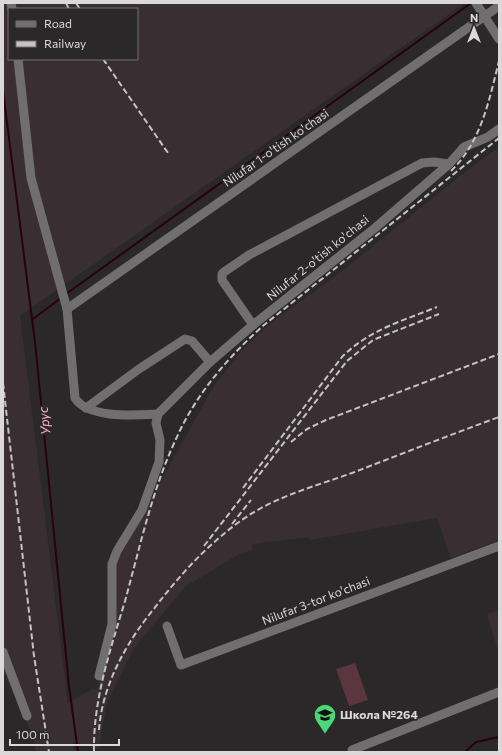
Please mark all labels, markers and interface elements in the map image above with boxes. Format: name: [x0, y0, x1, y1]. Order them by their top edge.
legend: [8, 8, 138, 60]
north arrow: [454, 8, 494, 48]
text: N: [470, 11, 478, 24]
text: Road: [44, 16, 72, 30]
text: Railway: [44, 36, 86, 50]
street label: Nilufar 1-o'tish ko'chasi: [220, 105, 331, 189]
street label: Nilufar 2-o'tish ko'chasi: [264, 212, 371, 303]
water label: Урус: [35, 406, 53, 436]
street label: Nilufar 3-tor ko'chasi: [260, 573, 372, 627]
school or university icon: Школа №264: [312, 702, 338, 735]
place label: Школа №264: [340, 707, 418, 721]
scale bar: [10, 721, 119, 747]
text: 100 m: [16, 727, 50, 741]

